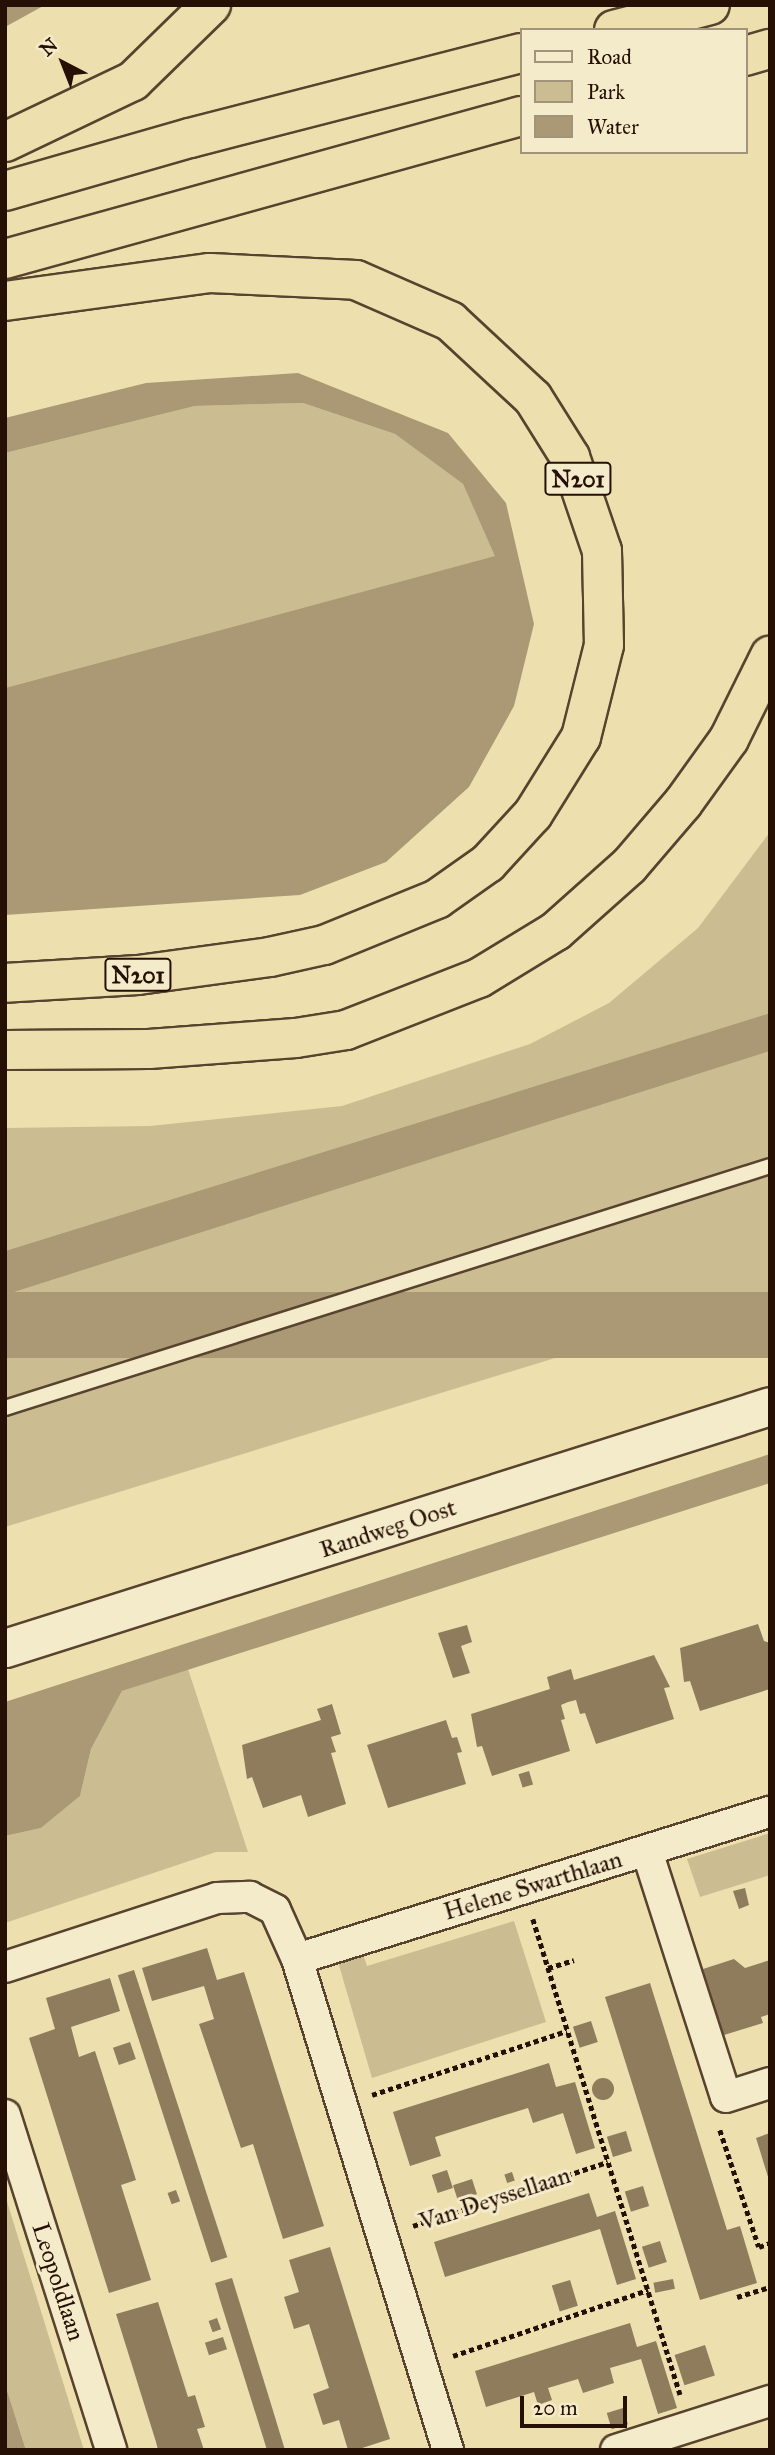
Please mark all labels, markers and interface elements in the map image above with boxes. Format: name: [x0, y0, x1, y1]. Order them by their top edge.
north arrow: [28, 28, 98, 98]
legend: [520, 28, 747, 154]
text: N: [35, 33, 62, 61]
text: Road: [587, 44, 632, 70]
text: Park: [587, 79, 625, 105]
text: Water: [587, 114, 639, 140]
road number: N201: [543, 460, 613, 499]
road number: N201: [103, 956, 173, 994]
street label: Randweg Oost: [316, 1493, 460, 1565]
street label: Helene Swarthlaan: [440, 1845, 626, 1927]
street label: Van Deyssellaan: [416, 2161, 574, 2237]
street label: Leopoldlaan: [25, 2219, 91, 2345]
scale bar: [523, 2382, 630, 2426]
text: 20 m: [533, 2395, 578, 2421]

